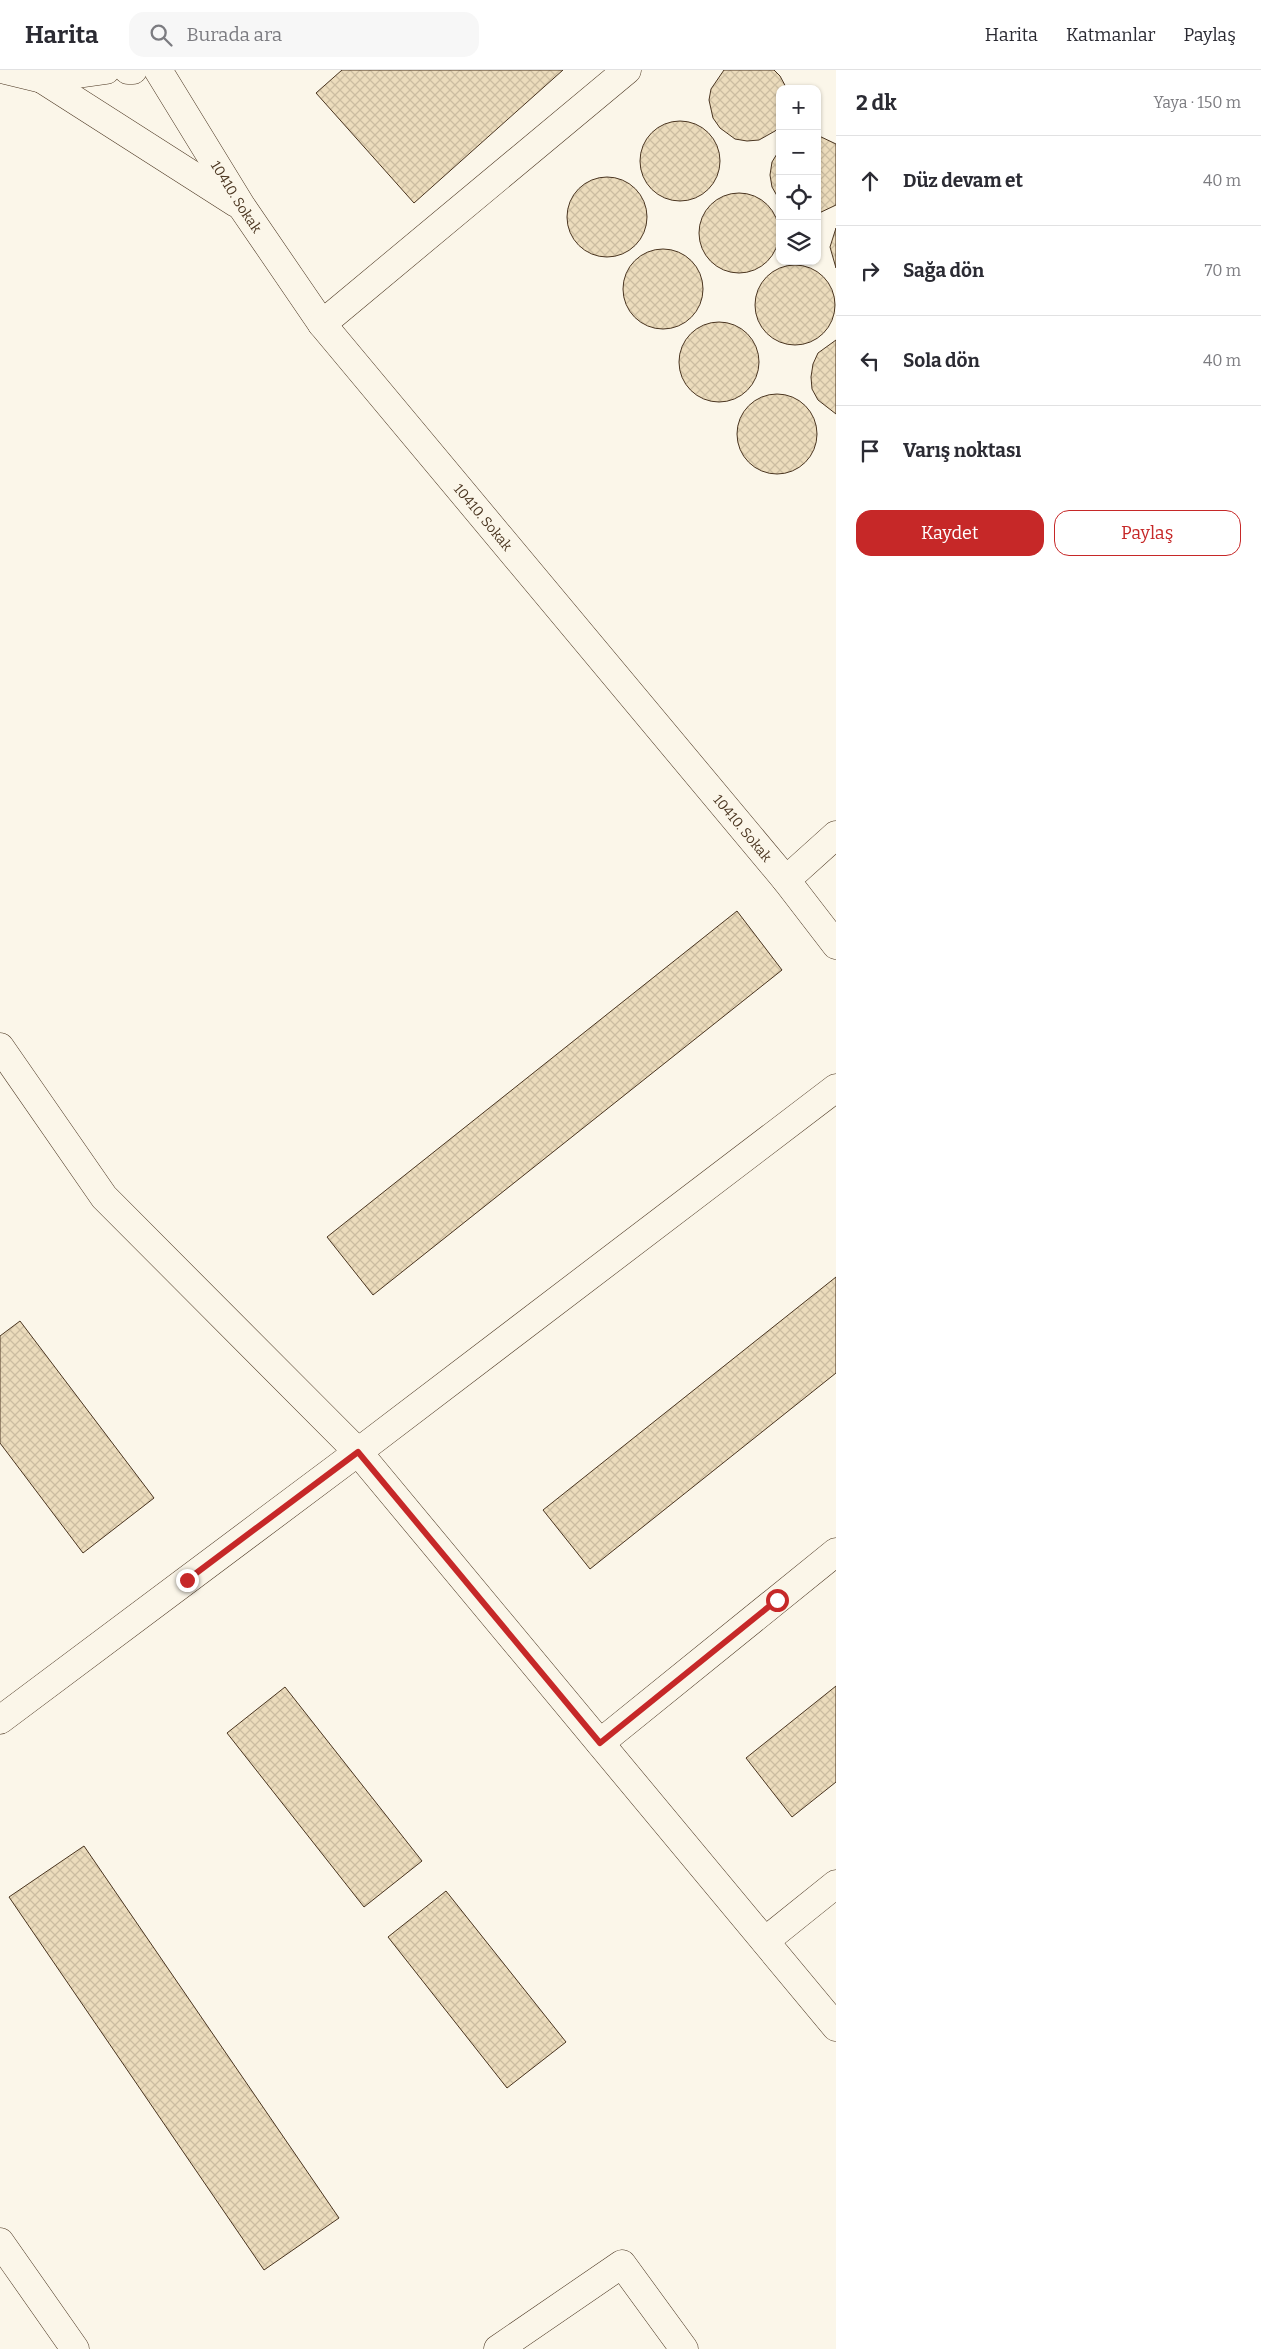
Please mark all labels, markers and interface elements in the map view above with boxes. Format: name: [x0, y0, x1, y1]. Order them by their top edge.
search box: [129, 12, 479, 57]
text: Harita: [25, 21, 99, 49]
icon: search: [147, 21, 175, 49]
text: Burada ara: [187, 23, 282, 46]
text: Harita: [985, 24, 1038, 46]
text: Katmanlar: [1066, 24, 1155, 46]
text: Paylaş: [1183, 24, 1236, 46]
map controls: [776, 85, 821, 265]
button: +: [776, 85, 821, 130]
text: 2 dk: [856, 90, 897, 116]
text: Yaya · 150 m: [1153, 93, 1241, 112]
button: −: [776, 130, 821, 175]
street label: 10410. Sokak: [207, 158, 265, 236]
icon: ahead: [856, 167, 884, 195]
text: Düz devam et: [903, 169, 1023, 192]
text: 40 m: [1203, 171, 1241, 190]
button: locate: [776, 175, 821, 220]
button: layers: [776, 220, 821, 265]
icon: right: [856, 257, 884, 285]
text: Sağa dön: [903, 259, 984, 282]
text: 70 m: [1205, 261, 1241, 280]
icon: left: [856, 347, 884, 375]
text: Sola dön: [903, 349, 980, 372]
text: 40 m: [1203, 351, 1241, 370]
icon: arrive: [856, 437, 884, 465]
text: Varış noktası: [903, 439, 1021, 462]
street label: 10410. Sokak: [450, 481, 516, 554]
button: Kaydet: [856, 510, 1044, 556]
button: Paylaş: [1054, 510, 1241, 556]
street label: 10410. Sokak: [710, 792, 775, 865]
route end: [176, 1569, 199, 1592]
route start: [766, 1589, 789, 1612]

